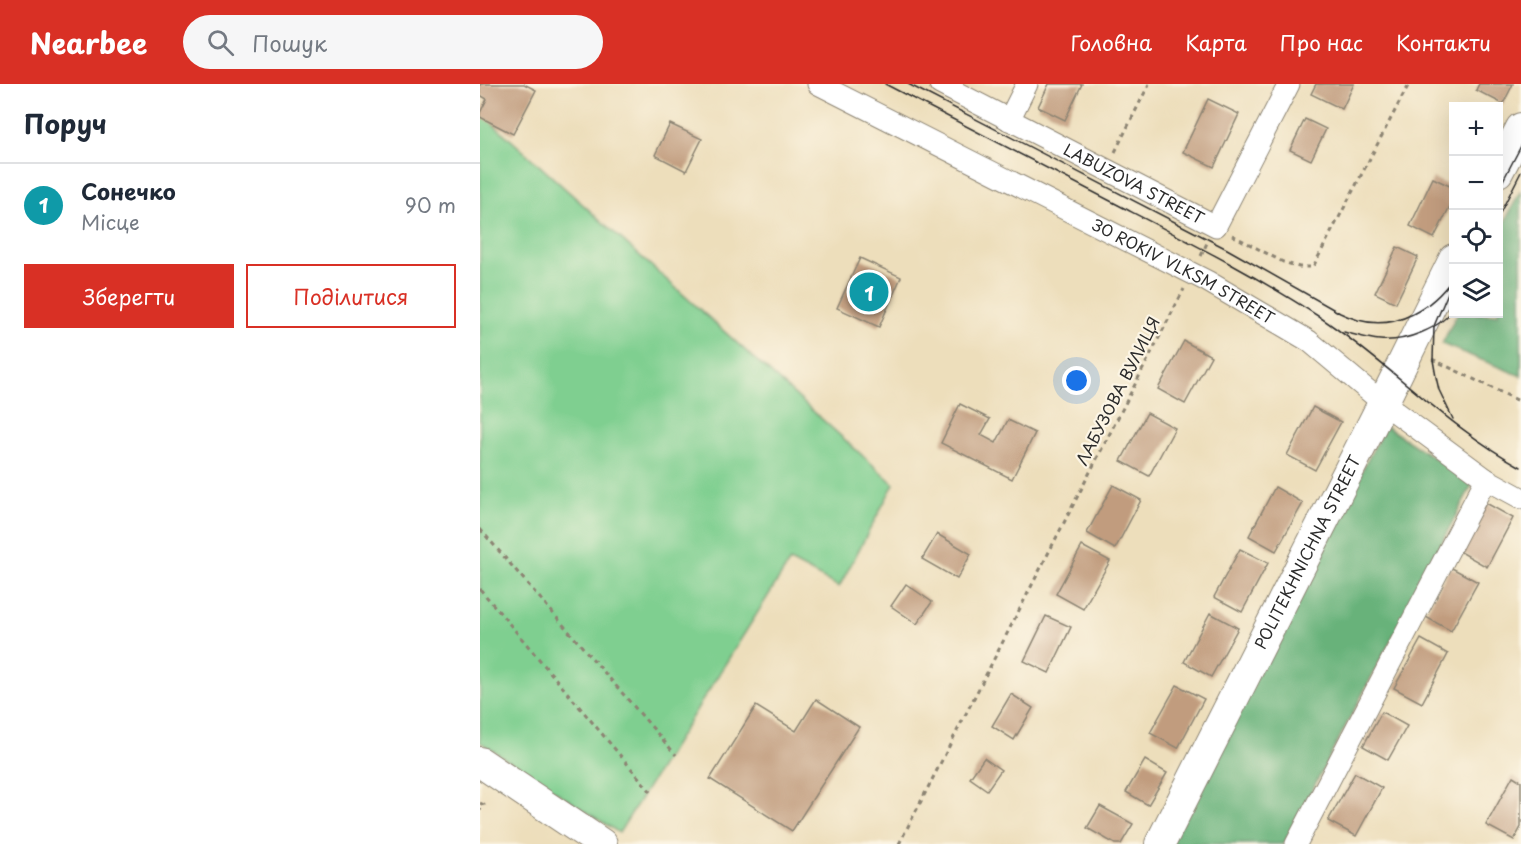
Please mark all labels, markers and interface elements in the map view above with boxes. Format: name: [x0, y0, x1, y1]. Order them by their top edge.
search box: [183, 15, 603, 69]
text: Nearbee: [30, 21, 147, 64]
icon: search: [204, 26, 237, 59]
text: Пошук: [252, 26, 327, 59]
text: Головна: [1071, 26, 1152, 58]
text: Карта: [1185, 26, 1247, 58]
text: Про нас: [1280, 26, 1363, 58]
text: Контакти: [1396, 26, 1491, 58]
map controls: [1449, 102, 1503, 318]
button: +: [1449, 102, 1503, 156]
text: Поруч: [24, 104, 107, 143]
street label: LABUZOVA STREET: [1060, 137, 1209, 229]
button: −: [1449, 156, 1503, 210]
text: Сонечко: [81, 174, 176, 207]
text: 1: [39, 190, 48, 220]
text: 90 m: [405, 190, 456, 220]
text: Місце: [81, 207, 140, 237]
button: locate: [1449, 210, 1503, 264]
street label: 30 ROKIV VLKSM STREET: [1088, 211, 1279, 329]
button: Зберегти: [24, 264, 234, 328]
button: Поділитися: [246, 264, 456, 328]
button: layers: [1449, 264, 1503, 318]
pin: 1: [850, 270, 888, 314]
street label: ЛАБУЗОВА ВУЛИЦЯ: [1069, 312, 1165, 469]
your location: [1062, 366, 1091, 395]
street label: POLITEKHNICHNA STREET: [1248, 451, 1366, 653]

